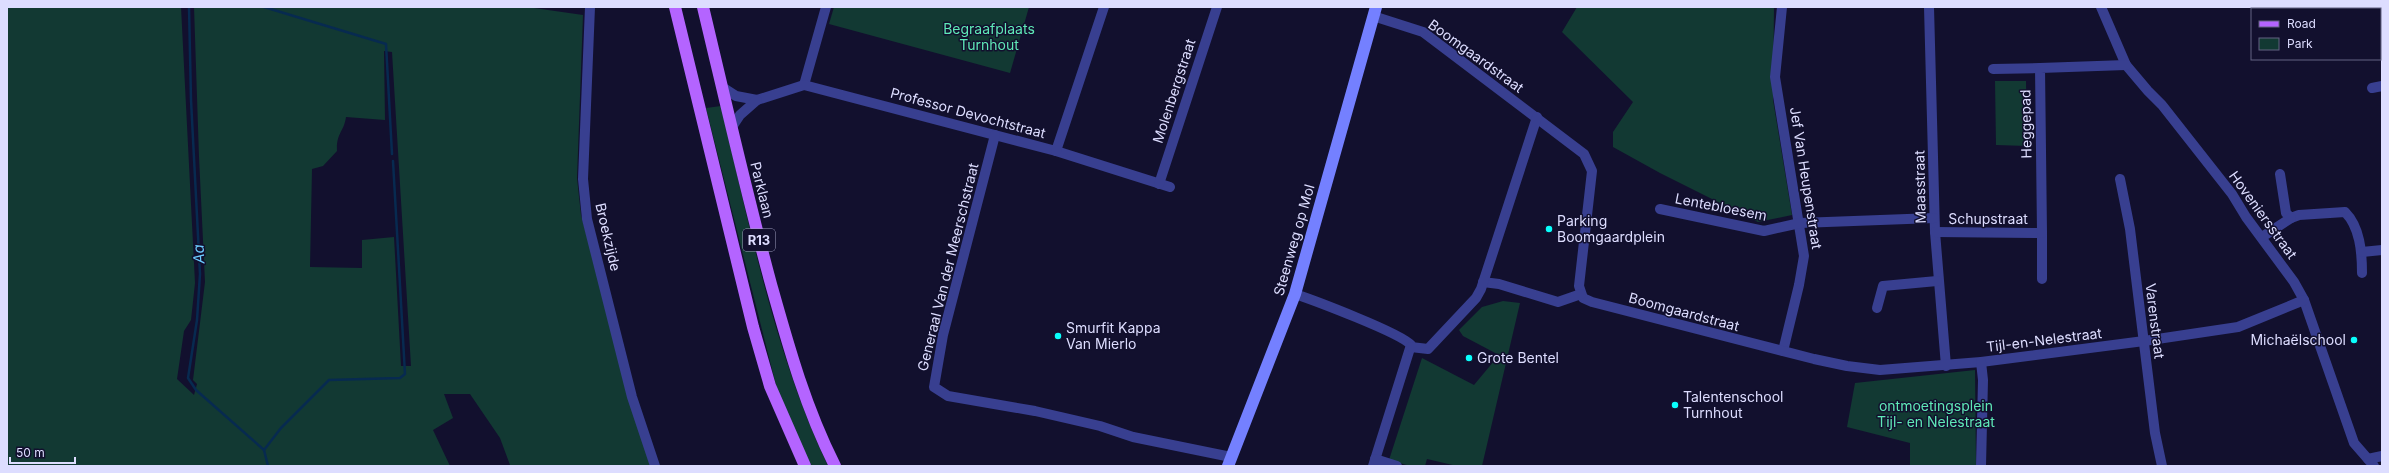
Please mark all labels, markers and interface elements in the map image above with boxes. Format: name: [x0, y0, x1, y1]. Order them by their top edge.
legend: [2251, 8, 2381, 60]
street label: Boomgaardstraat: [1425, 15, 1528, 96]
text: Road: [2287, 16, 2316, 31]
park label: Begraafplaats Turnhout: [943, 20, 1035, 53]
street label: Molenbergstraat: [1149, 36, 1199, 145]
text: Park: [2287, 36, 2313, 51]
street label: Professor Devochtstraat: [889, 84, 1048, 142]
street label: Heggepad: [2016, 89, 2035, 159]
street label: Jef Van Heupenstraat: [1787, 106, 1826, 251]
street label: Maasstraat: [1910, 150, 1929, 224]
street label: Parklaan: [747, 160, 778, 220]
street label: Generaal Van der Meerschstraat: [913, 161, 982, 373]
street label: Hoveniersstraat: [2226, 168, 2301, 262]
street label: Steenweg op Mol: [1269, 182, 1318, 298]
street label: Lentebloesem: [1674, 189, 1769, 224]
street label: Broekzijde: [592, 201, 625, 273]
street label: Schupstraat: [1948, 210, 2028, 227]
place label: Parking Boomgaardplein: [1557, 212, 1665, 245]
marker: Parking Boomgaardplein: [1544, 224, 1554, 234]
road number: R13: [743, 229, 775, 251]
water label: Aa: [189, 244, 209, 265]
street label: Varenstraat: [2142, 282, 2169, 360]
street label: Boomgaardstraat: [1627, 289, 1742, 335]
place label: Smurfit Kappa Van Mierlo: [1066, 319, 1161, 352]
street label: Tijl-en-Nelestraat: [1985, 324, 2103, 355]
marker: Smurfit Kappa Van Mierlo: [1053, 331, 1063, 341]
place label: Michaëlschool: [2250, 331, 2346, 348]
marker: Michaëlschool: [2349, 335, 2359, 345]
place label: Grote Bentel: [1477, 349, 1559, 366]
marker: Grote Bentel: [1464, 353, 1474, 363]
place label: Talentenschool Turnhout: [1683, 388, 1783, 421]
park label: ontmoetingsplein Tijl- en Nelestraat: [1877, 397, 1995, 430]
marker: Talentenschool Turnhout: [1670, 400, 1680, 410]
scale bar: [10, 439, 75, 465]
text: 50 m: [16, 445, 45, 460]

